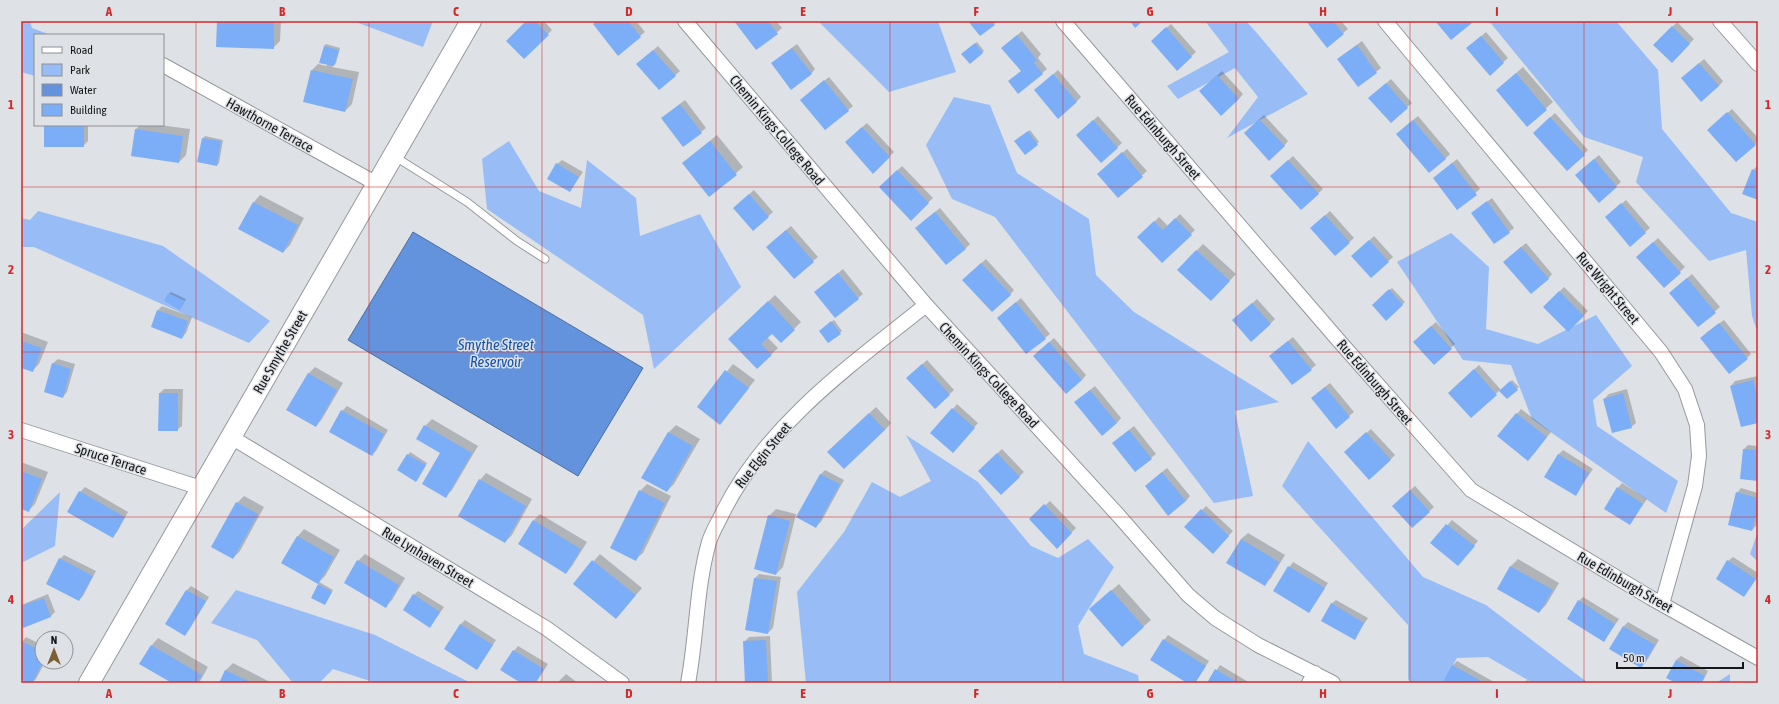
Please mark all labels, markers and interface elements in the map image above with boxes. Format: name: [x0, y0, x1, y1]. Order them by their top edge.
text: A: [105, 4, 113, 19]
text: B: [279, 4, 286, 19]
text: C: [453, 4, 459, 19]
text: D: [625, 4, 633, 19]
text: E: [800, 4, 806, 19]
text: F: [973, 4, 979, 19]
text: G: [1147, 4, 1154, 19]
text: H: [1319, 4, 1327, 19]
text: I: [1495, 4, 1499, 19]
text: J: [1667, 4, 1672, 19]
legend: [34, 34, 164, 126]
text: Road: [70, 43, 93, 57]
text: Park: [70, 63, 91, 77]
street label: Chemin Kings College Road: [726, 72, 828, 188]
text: Water: [70, 83, 97, 97]
street label: Rue Edinburgh Street: [1122, 91, 1204, 183]
street label: Hawthorne Terrace: [224, 94, 316, 156]
text: 1: [8, 97, 14, 112]
text: 1: [1765, 97, 1771, 112]
text: Building: [70, 103, 108, 117]
street label: Rue Wright Street: [1573, 249, 1643, 327]
text: 2: [8, 262, 14, 277]
text: 2: [1765, 262, 1771, 277]
street label: Rue Smythe Street: [250, 307, 310, 397]
street label: Chemin Kings College Road: [936, 319, 1042, 431]
water label: Smythe Street Reservoir: [457, 336, 535, 370]
street label: Rue Edinburgh Street: [1334, 336, 1416, 428]
street label: Rue Elgin Street: [732, 419, 794, 491]
text: 3: [8, 427, 14, 442]
text: 3: [1765, 427, 1771, 442]
street label: Spruce Terrace: [73, 440, 149, 478]
street label: Rue Lynhaven Street: [379, 523, 477, 591]
street label: Rue Edinburgh Street: [1575, 548, 1675, 616]
text: 4: [7, 592, 14, 607]
text: 4: [1764, 592, 1771, 607]
north arrow: [34, 630, 74, 670]
text: N: [51, 634, 57, 646]
scale bar: [1617, 644, 1743, 670]
text: 50 m: [1623, 651, 1645, 665]
text: A: [105, 686, 113, 701]
text: B: [279, 686, 286, 701]
text: C: [453, 686, 459, 701]
text: D: [625, 686, 633, 701]
text: E: [800, 686, 806, 701]
text: F: [973, 686, 979, 701]
text: G: [1147, 686, 1154, 701]
text: H: [1319, 686, 1327, 701]
text: I: [1495, 686, 1499, 701]
text: J: [1667, 686, 1672, 701]

